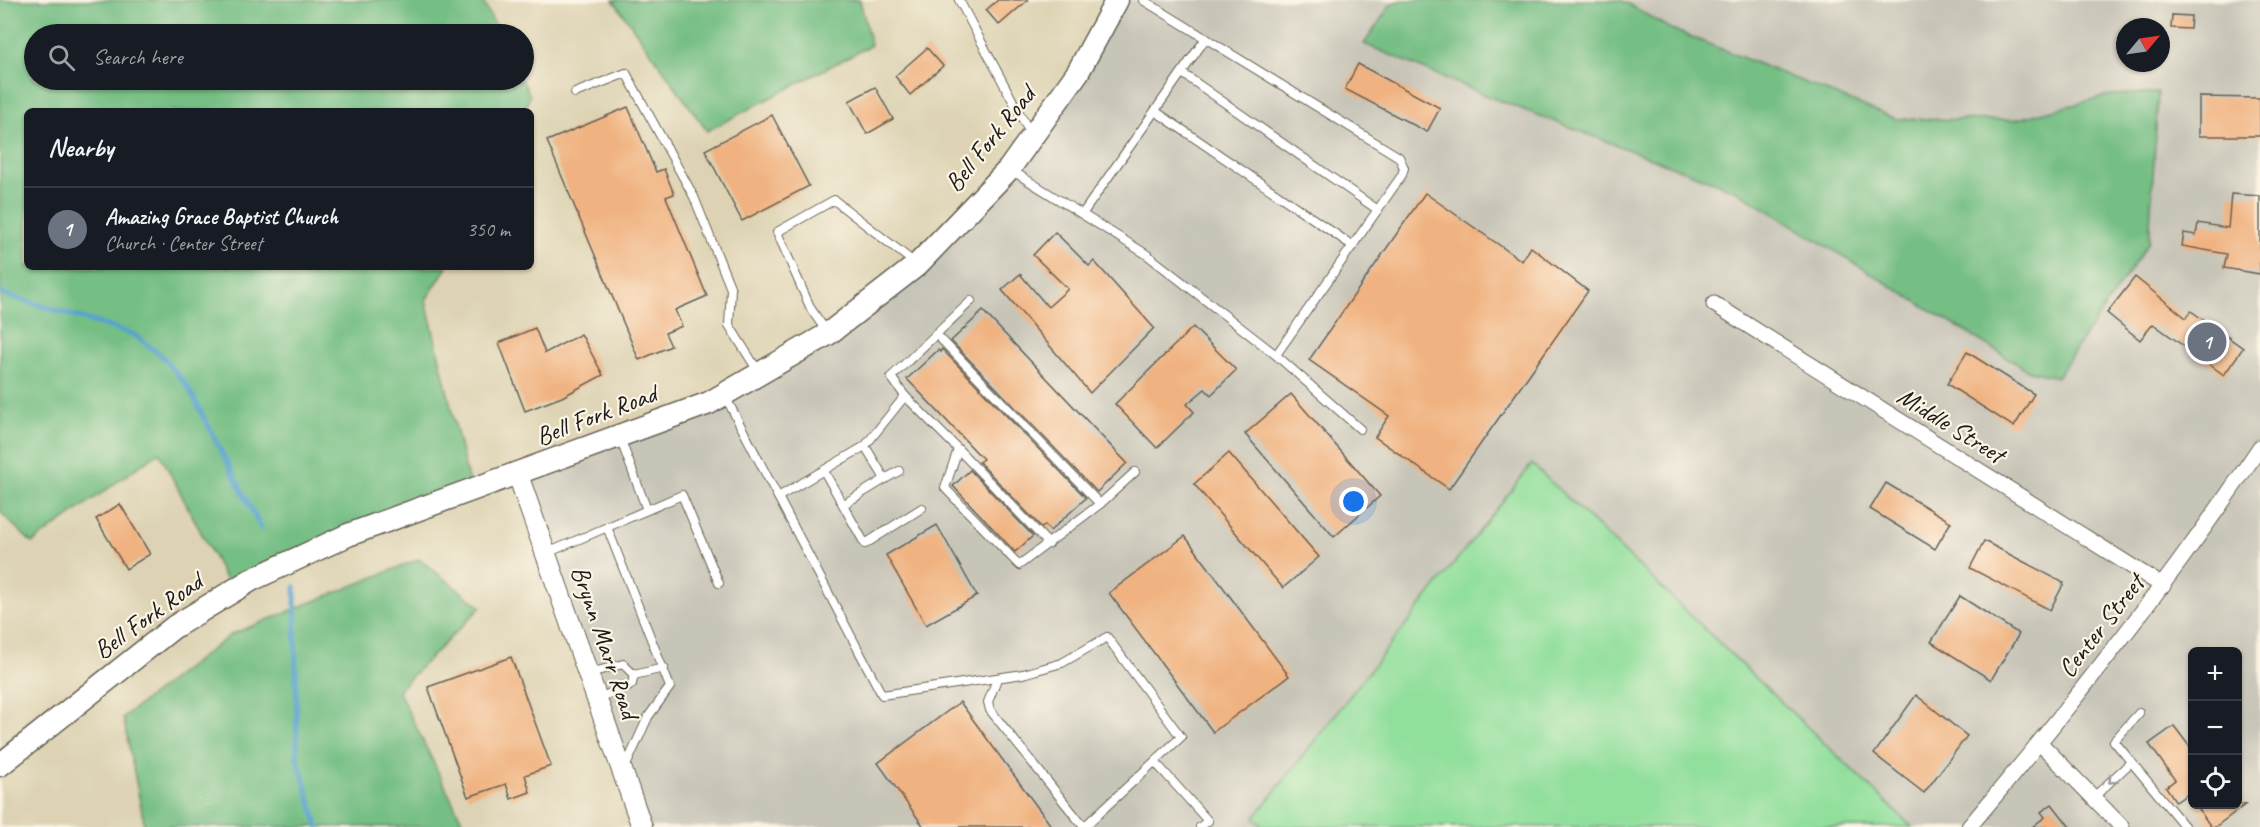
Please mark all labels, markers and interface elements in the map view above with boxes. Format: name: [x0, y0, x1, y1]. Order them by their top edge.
north arrow: [2116, 18, 2170, 72]
search box: [24, 24, 534, 90]
icon: search: [45, 41, 78, 74]
text: Search here: [93, 43, 183, 71]
street label: Bell Fork Road: [937, 76, 1045, 199]
text: Nearby: [48, 131, 113, 164]
text: Amazing Grace Baptist Church: [105, 203, 338, 231]
text: 1: [63, 217, 72, 242]
text: 350 m: [467, 217, 510, 242]
text: Church · Center Street: [105, 231, 262, 256]
pin: 1: [2188, 320, 2226, 364]
street label: Bell Fork Road: [531, 376, 665, 453]
street label: Middle Street: [1891, 379, 2014, 473]
your location: [1339, 487, 1368, 516]
street label: Brynn Marr Road: [563, 561, 648, 726]
street label: Bell Fork Road: [87, 563, 212, 667]
street label: Center Street: [2051, 565, 2154, 684]
map controls: [2188, 647, 2242, 809]
button: +: [2188, 647, 2242, 701]
button: −: [2188, 701, 2242, 755]
button: locate: [2188, 755, 2242, 809]
one-way arrow: [2109, 773, 2119, 784]

